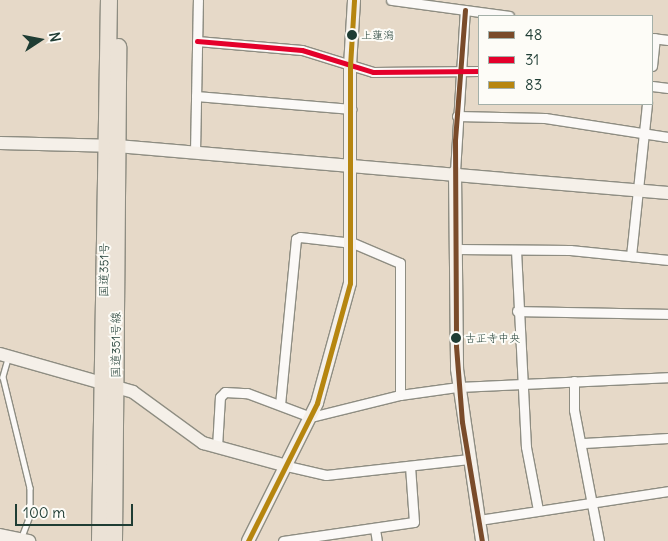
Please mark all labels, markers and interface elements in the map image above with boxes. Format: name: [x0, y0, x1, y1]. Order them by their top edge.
north arrow: [15, 15, 65, 65]
legend: [478, 15, 653, 105]
text: 48: [525, 25, 542, 44]
place label: 上蓮潟: [361, 28, 394, 42]
marker: 上蓮潟: [347, 30, 357, 40]
text: N: [45, 31, 64, 44]
text: 31: [525, 50, 539, 69]
text: 83: [525, 75, 542, 94]
street label: 国道351号: [96, 243, 112, 297]
street label: 国道351号線: [109, 312, 123, 378]
place label: 古正寺中央: [465, 331, 520, 345]
marker: 古正寺中央: [451, 333, 461, 343]
scale bar: [18, 494, 135, 526]
text: 100 m: [23, 503, 65, 522]

